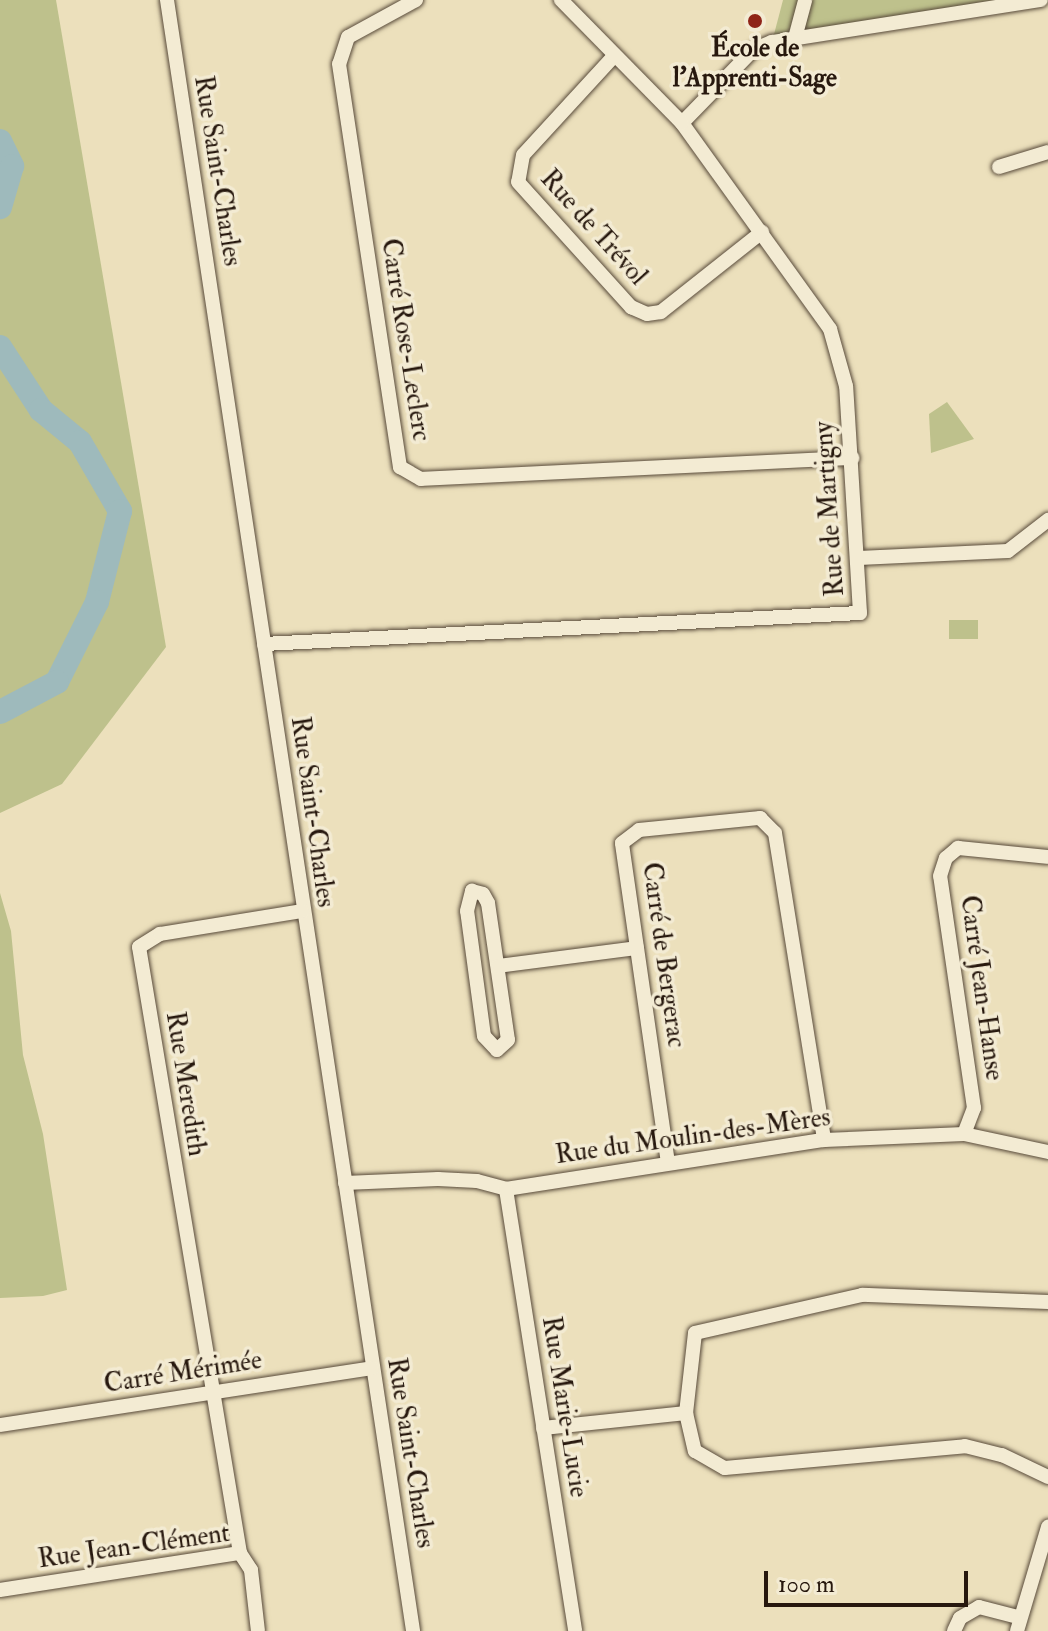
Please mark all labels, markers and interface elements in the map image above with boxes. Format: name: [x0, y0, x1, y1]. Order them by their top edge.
marker: École de l'Apprenti-Sage: [746, 12, 764, 30]
place label: École de l'Apprenti-Sage: [673, 33, 837, 94]
street label: Rue Saint-Charles: [187, 74, 247, 268]
street label: Rue de Trévol: [533, 164, 653, 292]
street label: Carré Rose-Leclerc: [374, 237, 436, 443]
street label: Rue de Martigny: [808, 420, 852, 598]
street label: Rue Saint-Charles: [283, 715, 341, 909]
street label: Carré de Bergerac: [635, 861, 691, 1049]
street label: Carré Jean-Hanse: [953, 894, 1009, 1082]
street label: Rue Meredith: [158, 1010, 212, 1158]
street label: Rue du Moulin-des-Mères: [554, 1102, 832, 1172]
street label: Rue Marie-Lucie: [534, 1314, 594, 1500]
street label: Carré Mérimée: [102, 1345, 264, 1401]
street label: Rue Saint-Charles: [380, 1356, 440, 1550]
street label: Rue Jean-Clément: [36, 1518, 232, 1576]
scale bar: [768, 1555, 972, 1605]
text: 100 m: [778, 1569, 835, 1600]

